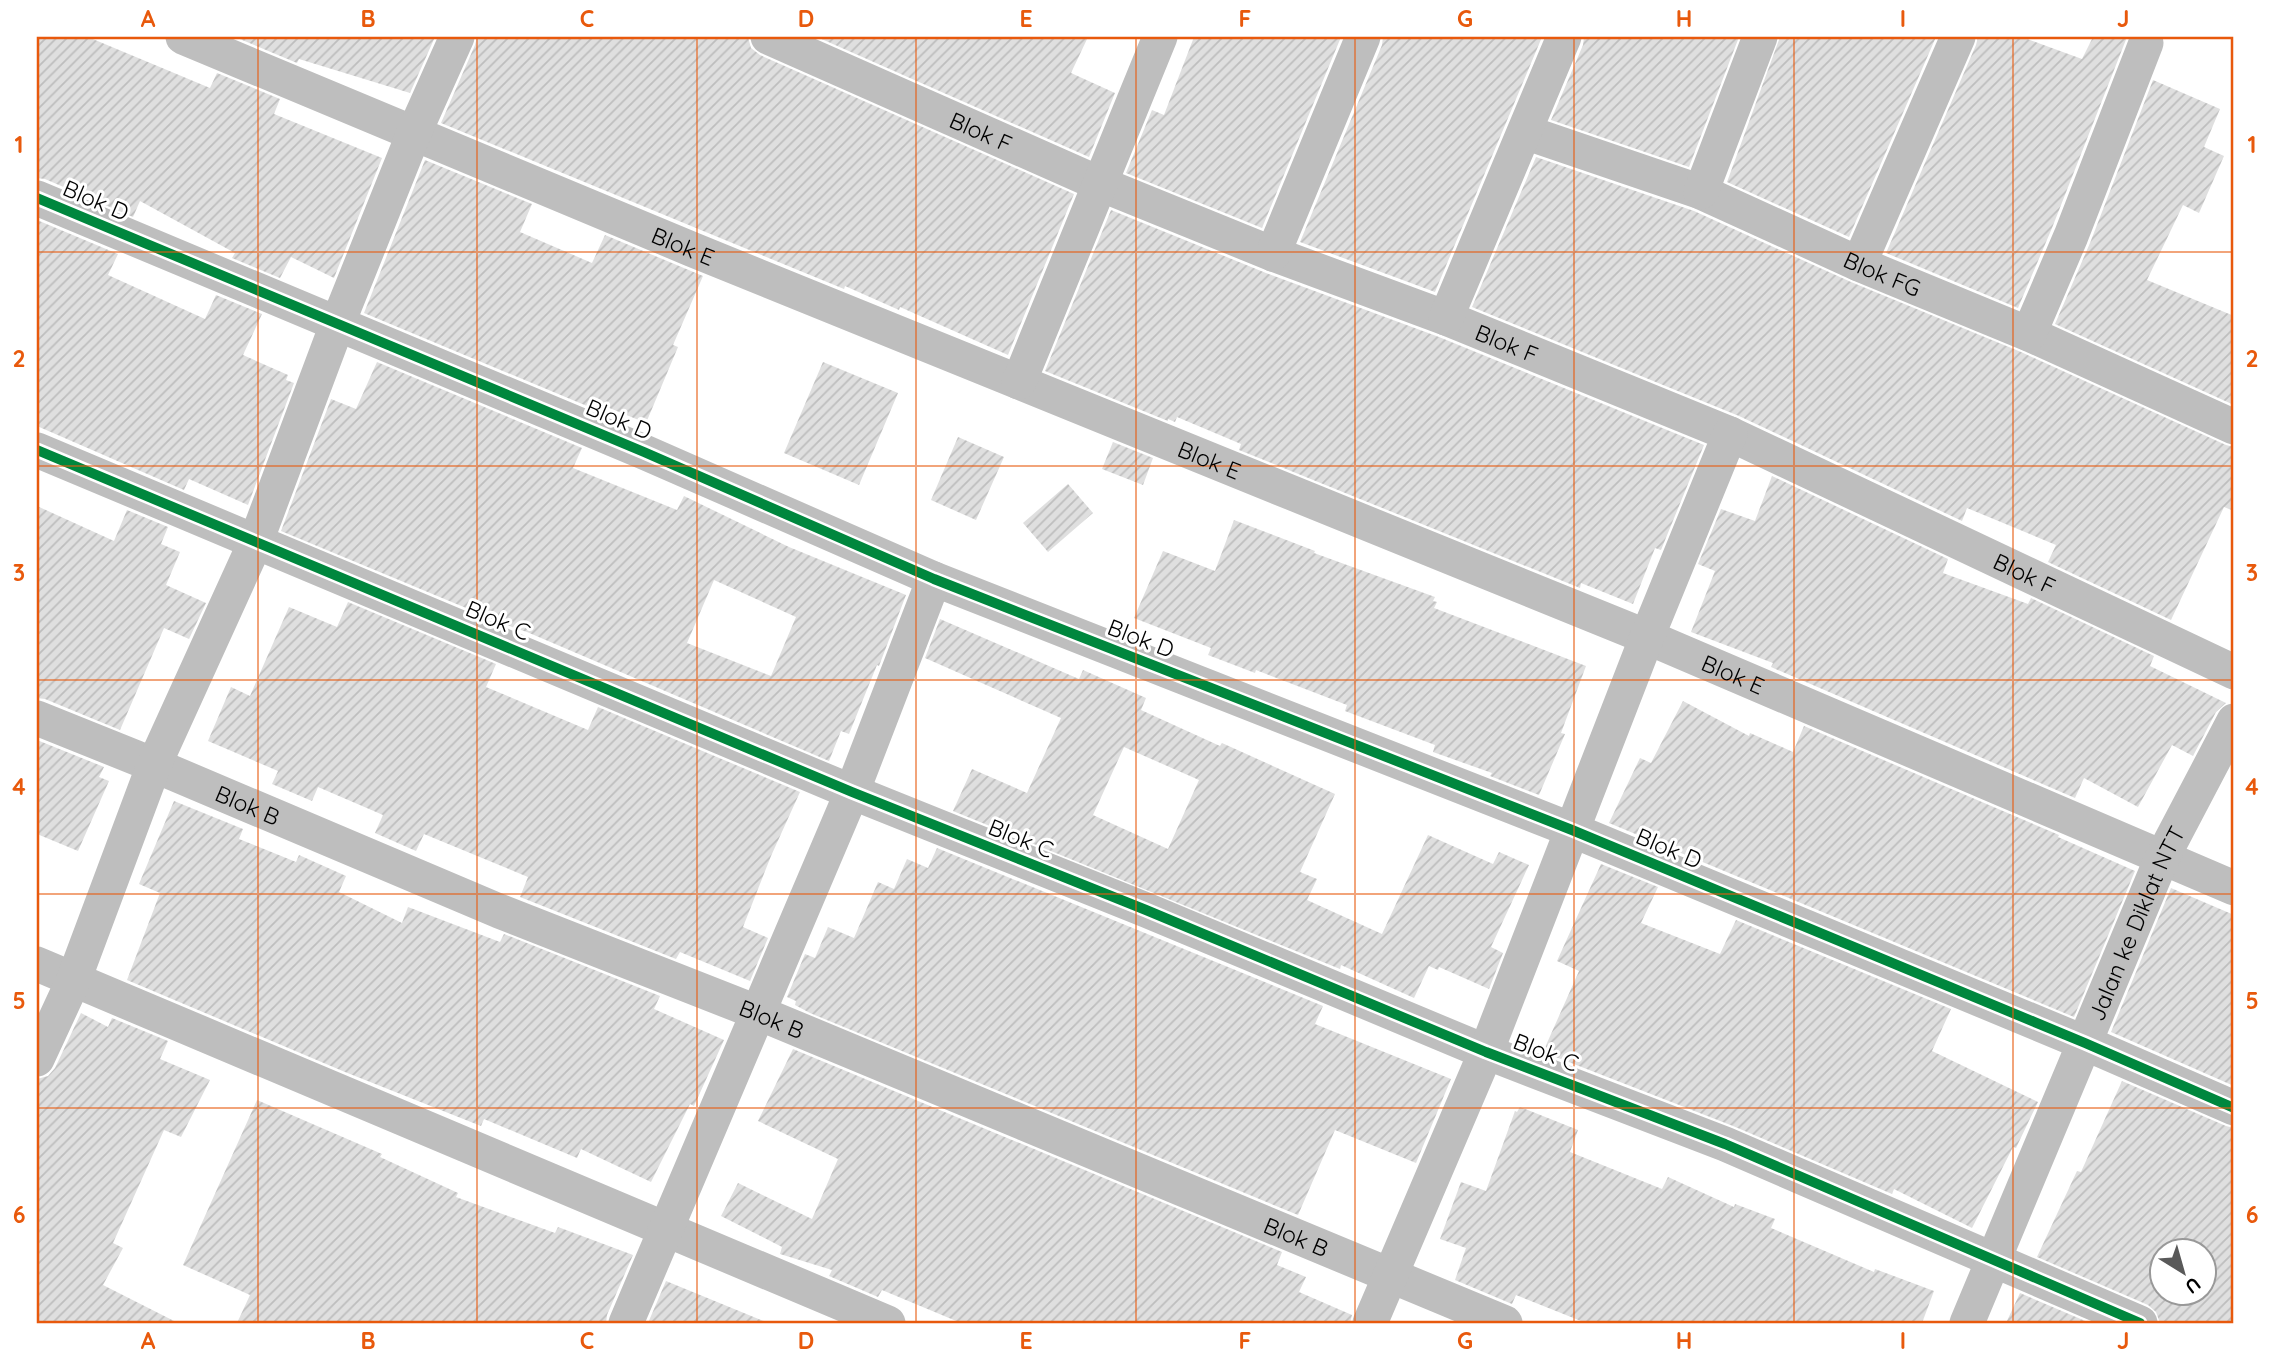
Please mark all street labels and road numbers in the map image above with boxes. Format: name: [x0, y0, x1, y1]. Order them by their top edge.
street label: Blok F: [945, 105, 1017, 158]
street label: Blok D: [59, 173, 133, 227]
street label: Blok E: [647, 220, 719, 272]
street label: Blok FG: [1839, 244, 1926, 303]
street label: Blok F: [1471, 317, 1543, 369]
street label: Blok D: [582, 392, 656, 446]
street label: Blok E: [1174, 434, 1245, 485]
street label: Blok F: [1989, 546, 2061, 600]
street label: Blok C: [461, 593, 535, 647]
street label: Blok D: [1104, 612, 1178, 664]
street label: Blok E: [1697, 648, 1769, 700]
street label: Blok B: [211, 778, 285, 831]
street label: Blok C: [984, 812, 1058, 864]
street label: Blok D: [1632, 821, 1706, 875]
street label: Jalan ke Diklat NTT: [2081, 821, 2191, 1025]
street label: Blok B: [735, 992, 809, 1045]
street label: Blok C: [1509, 1026, 1583, 1078]
street label: Blok B: [1260, 1210, 1333, 1263]

